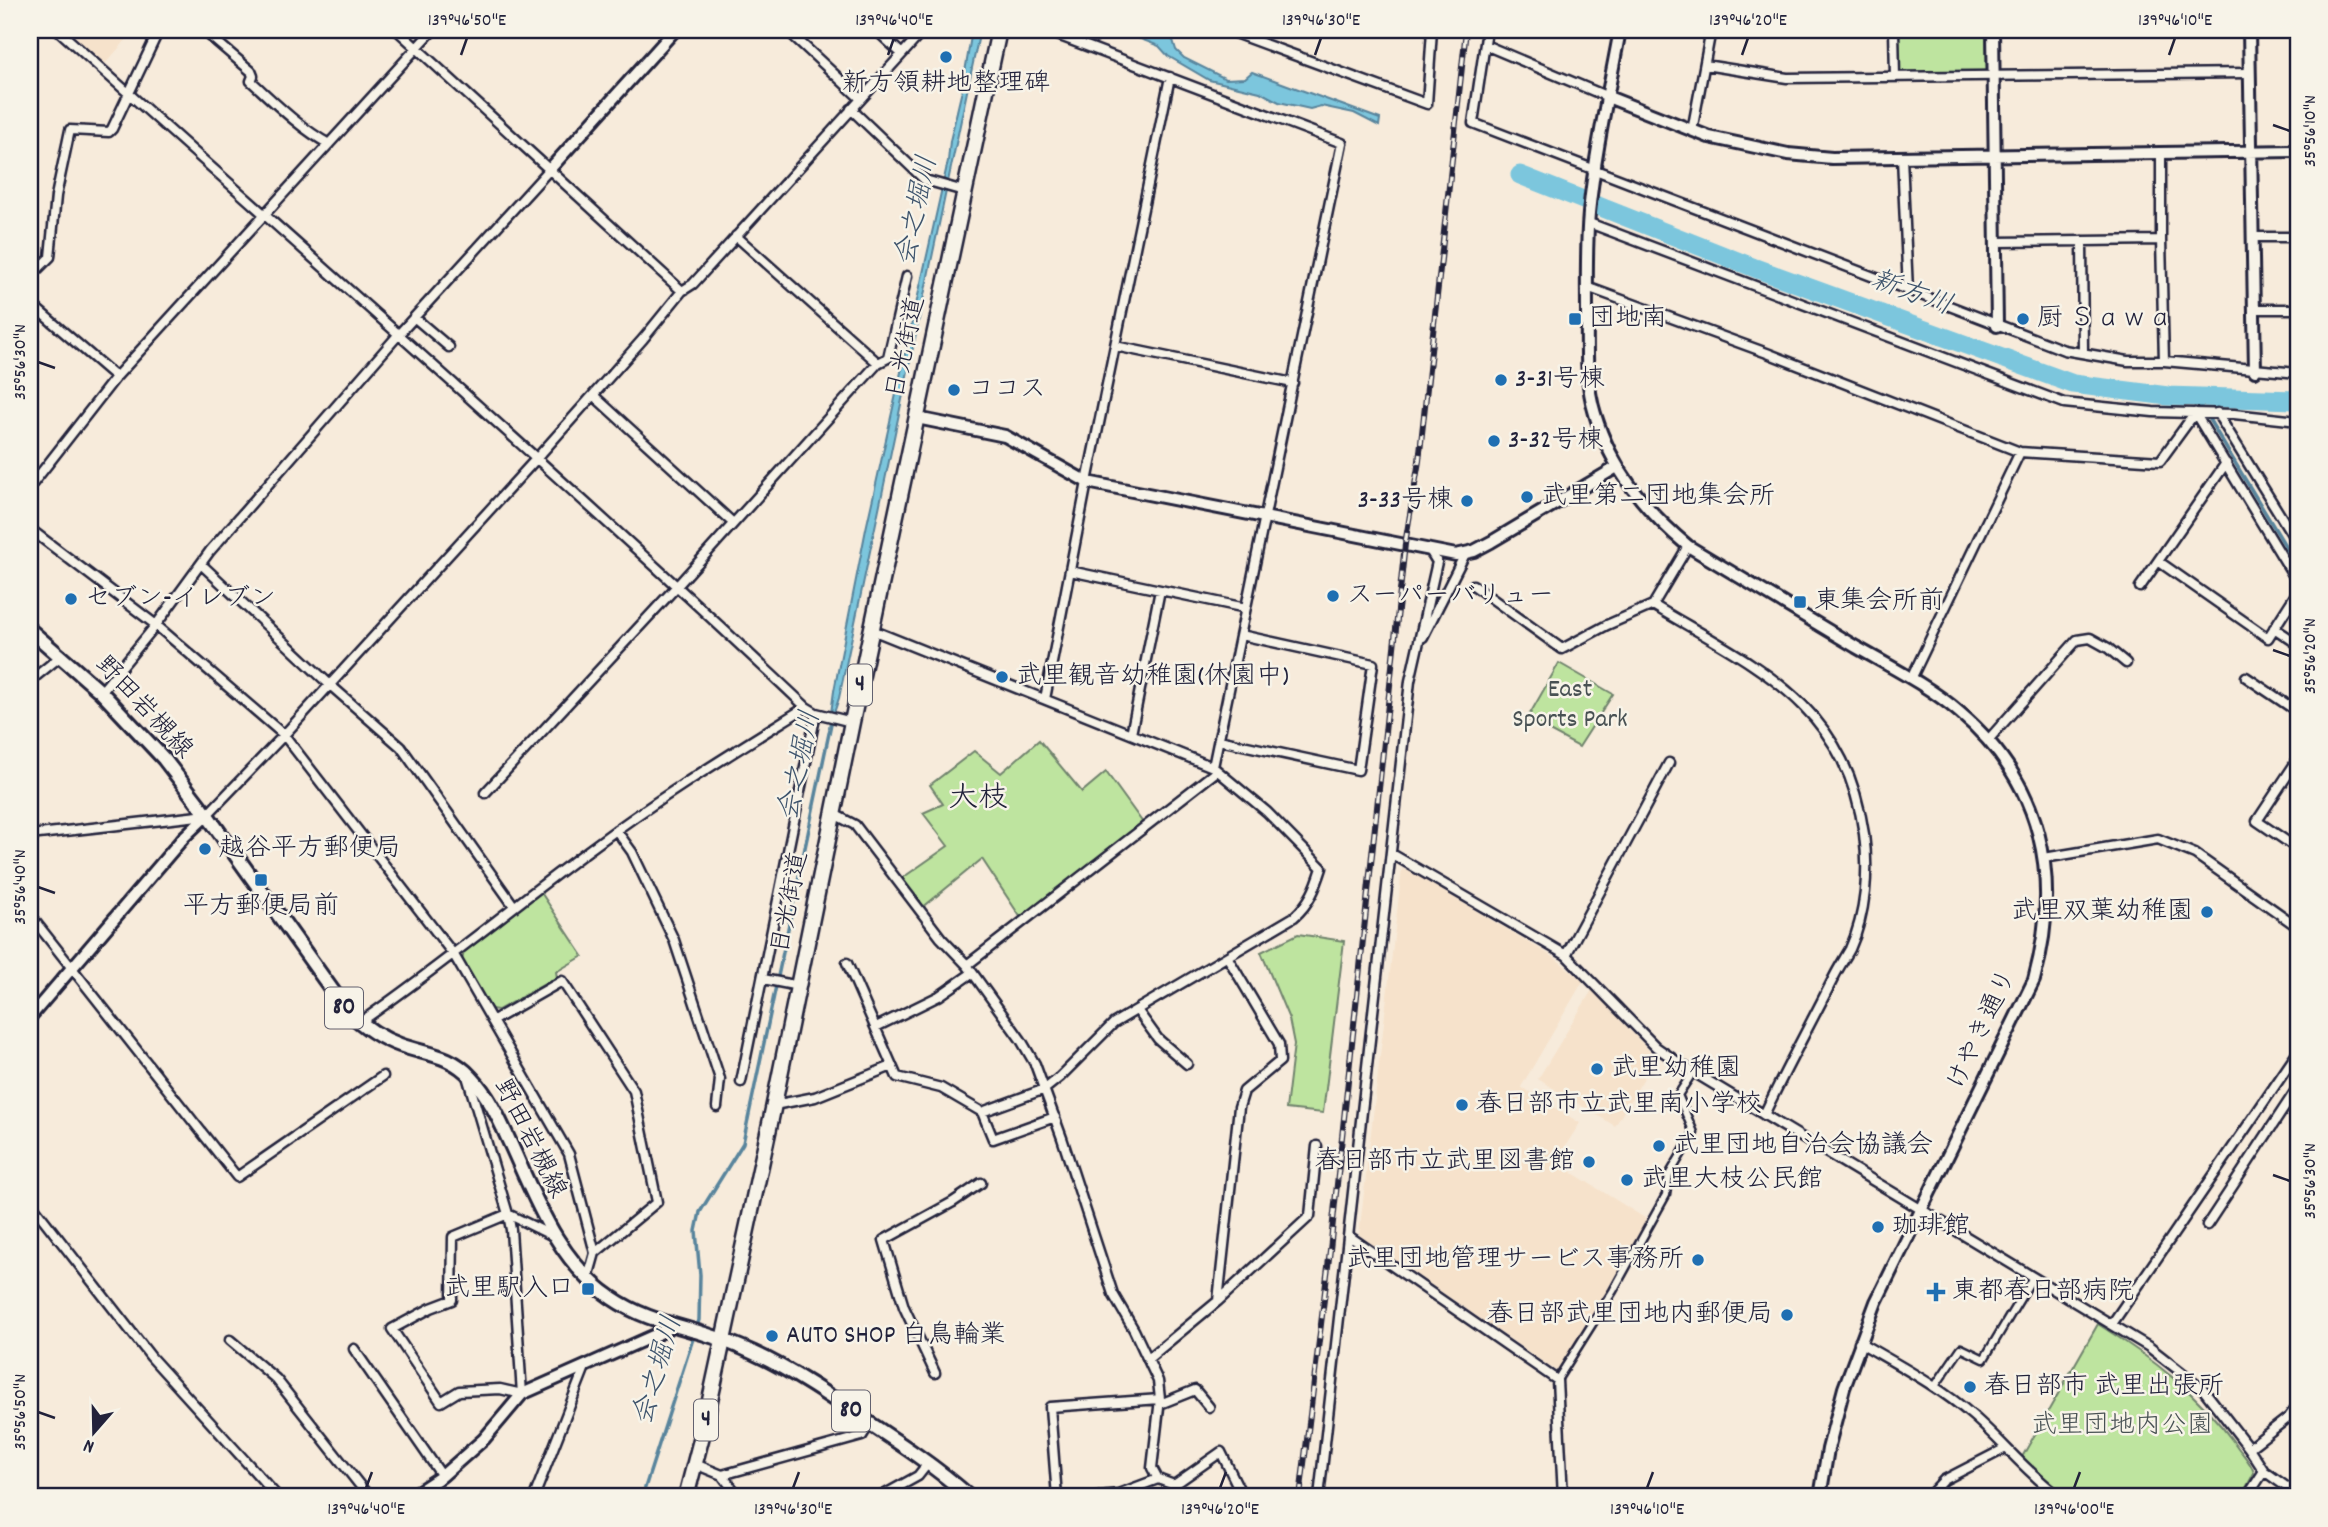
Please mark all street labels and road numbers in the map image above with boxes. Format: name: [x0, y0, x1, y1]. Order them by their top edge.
street label: 日光街道: [878, 293, 936, 403]
street label: 野田岩槻線: [85, 648, 201, 768]
road number: 4: [848, 664, 872, 706]
street label: 日光街道: [763, 848, 819, 958]
street label: けやき通り: [1939, 963, 2027, 1097]
road number: 80: [325, 988, 363, 1028]
street label: 野田岩槻線: [483, 1073, 575, 1205]
road number: 80: [832, 1391, 870, 1432]
road number: 4: [694, 1400, 718, 1440]

